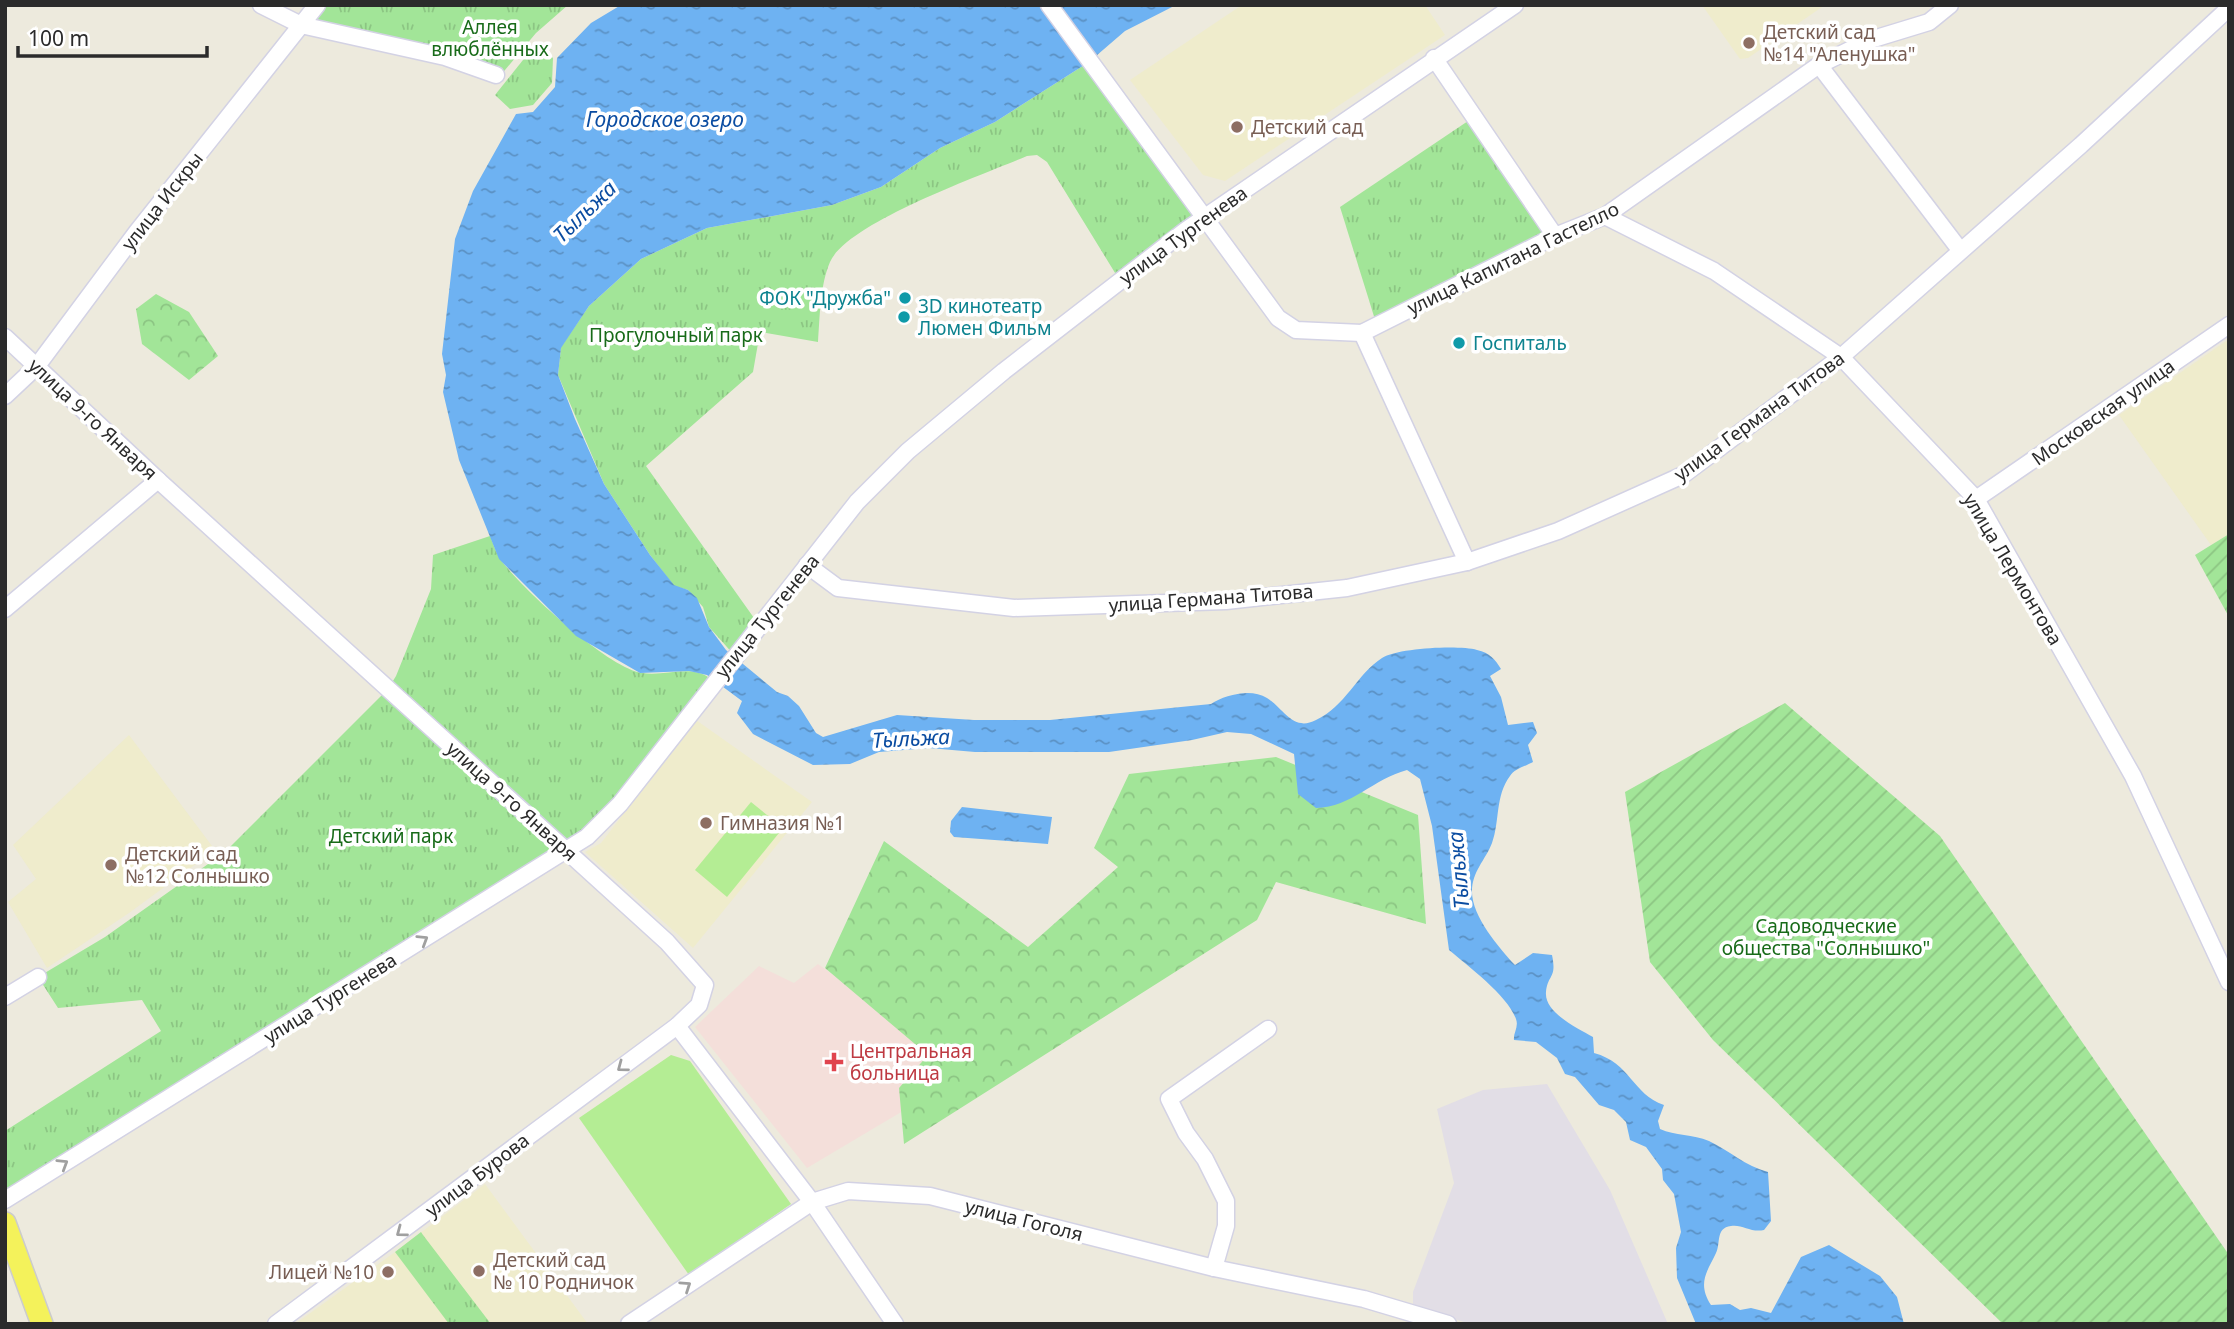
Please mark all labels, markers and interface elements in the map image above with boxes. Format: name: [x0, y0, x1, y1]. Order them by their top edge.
scale bar: [18, 14, 206, 58]
park label: Аллея влюблённых: [431, 14, 549, 62]
place label: Детский сад №14 "Аленушка": [1763, 19, 1915, 67]
text: 100 m: [28, 24, 89, 52]
marker: Детский сад №14 "Аленушка": [1741, 35, 1757, 51]
water label: Городское озеро: [586, 105, 744, 133]
place label: Детский сад: [1251, 114, 1364, 140]
marker: Детский сад: [1229, 119, 1245, 135]
street label: улица Искры: [115, 146, 209, 256]
water label: Тыльжа: [547, 174, 622, 248]
street label: улица Тургенева: [1114, 180, 1252, 290]
street label: улица Капитана Гастелло: [1403, 195, 1623, 321]
place label: ФОК "Дружба": [759, 285, 891, 311]
marker: ФОК "Дружба": [897, 290, 913, 306]
place label: 3D кинотеатр Люмен Фильм: [918, 293, 1052, 341]
marker: 3D кинотеатр Люмен Фильм: [896, 309, 912, 325]
park label: Прогулочный парк: [589, 322, 763, 348]
place label: Госпиталь: [1473, 330, 1567, 356]
marker: Госпиталь: [1451, 335, 1467, 351]
street label: улица Германа Титова: [1668, 345, 1850, 487]
street label: улица 9-го Января: [23, 352, 163, 486]
street label: Московская улица: [2026, 353, 2180, 471]
street label: улица Лермонтова: [1957, 488, 2069, 650]
street label: улица Тургенева: [709, 549, 825, 683]
street label: улица Германа Титова: [1108, 578, 1314, 618]
water label: Тыльжа: [871, 722, 951, 754]
street label: улица 9-го Января: [441, 735, 583, 867]
place label: Гимназия №1: [720, 810, 845, 836]
marker: Гимназия №1: [698, 815, 714, 831]
park label: Детский парк: [329, 823, 453, 849]
water label: Тыльжа: [1441, 830, 1475, 910]
place label: Детский сад №12 Солнышко: [125, 841, 270, 889]
marker: Детский сад №12 Солнышко: [103, 857, 119, 873]
park label: Садоводческие общества "Солнышко": [1722, 913, 1930, 961]
one-way arrow: [415, 936, 428, 949]
street label: улица Тургенева: [259, 947, 401, 1049]
place label: Центральная больница: [850, 1038, 972, 1086]
marker: Центральная больница: [824, 1052, 844, 1072]
one-way arrow: [617, 1059, 630, 1071]
street label: улица Бурова: [420, 1127, 534, 1223]
one-way arrow: [56, 1159, 69, 1172]
street label: улица Гоголя: [962, 1193, 1086, 1247]
one-way arrow: [396, 1224, 408, 1236]
place label: Детский сад № 10 Родничок: [493, 1247, 634, 1295]
place label: Лицей №10: [269, 1259, 374, 1285]
marker: Детский сад № 10 Родничок: [471, 1263, 487, 1279]
marker: Лицей №10: [380, 1264, 396, 1280]
one-way arrow: [678, 1282, 691, 1294]

